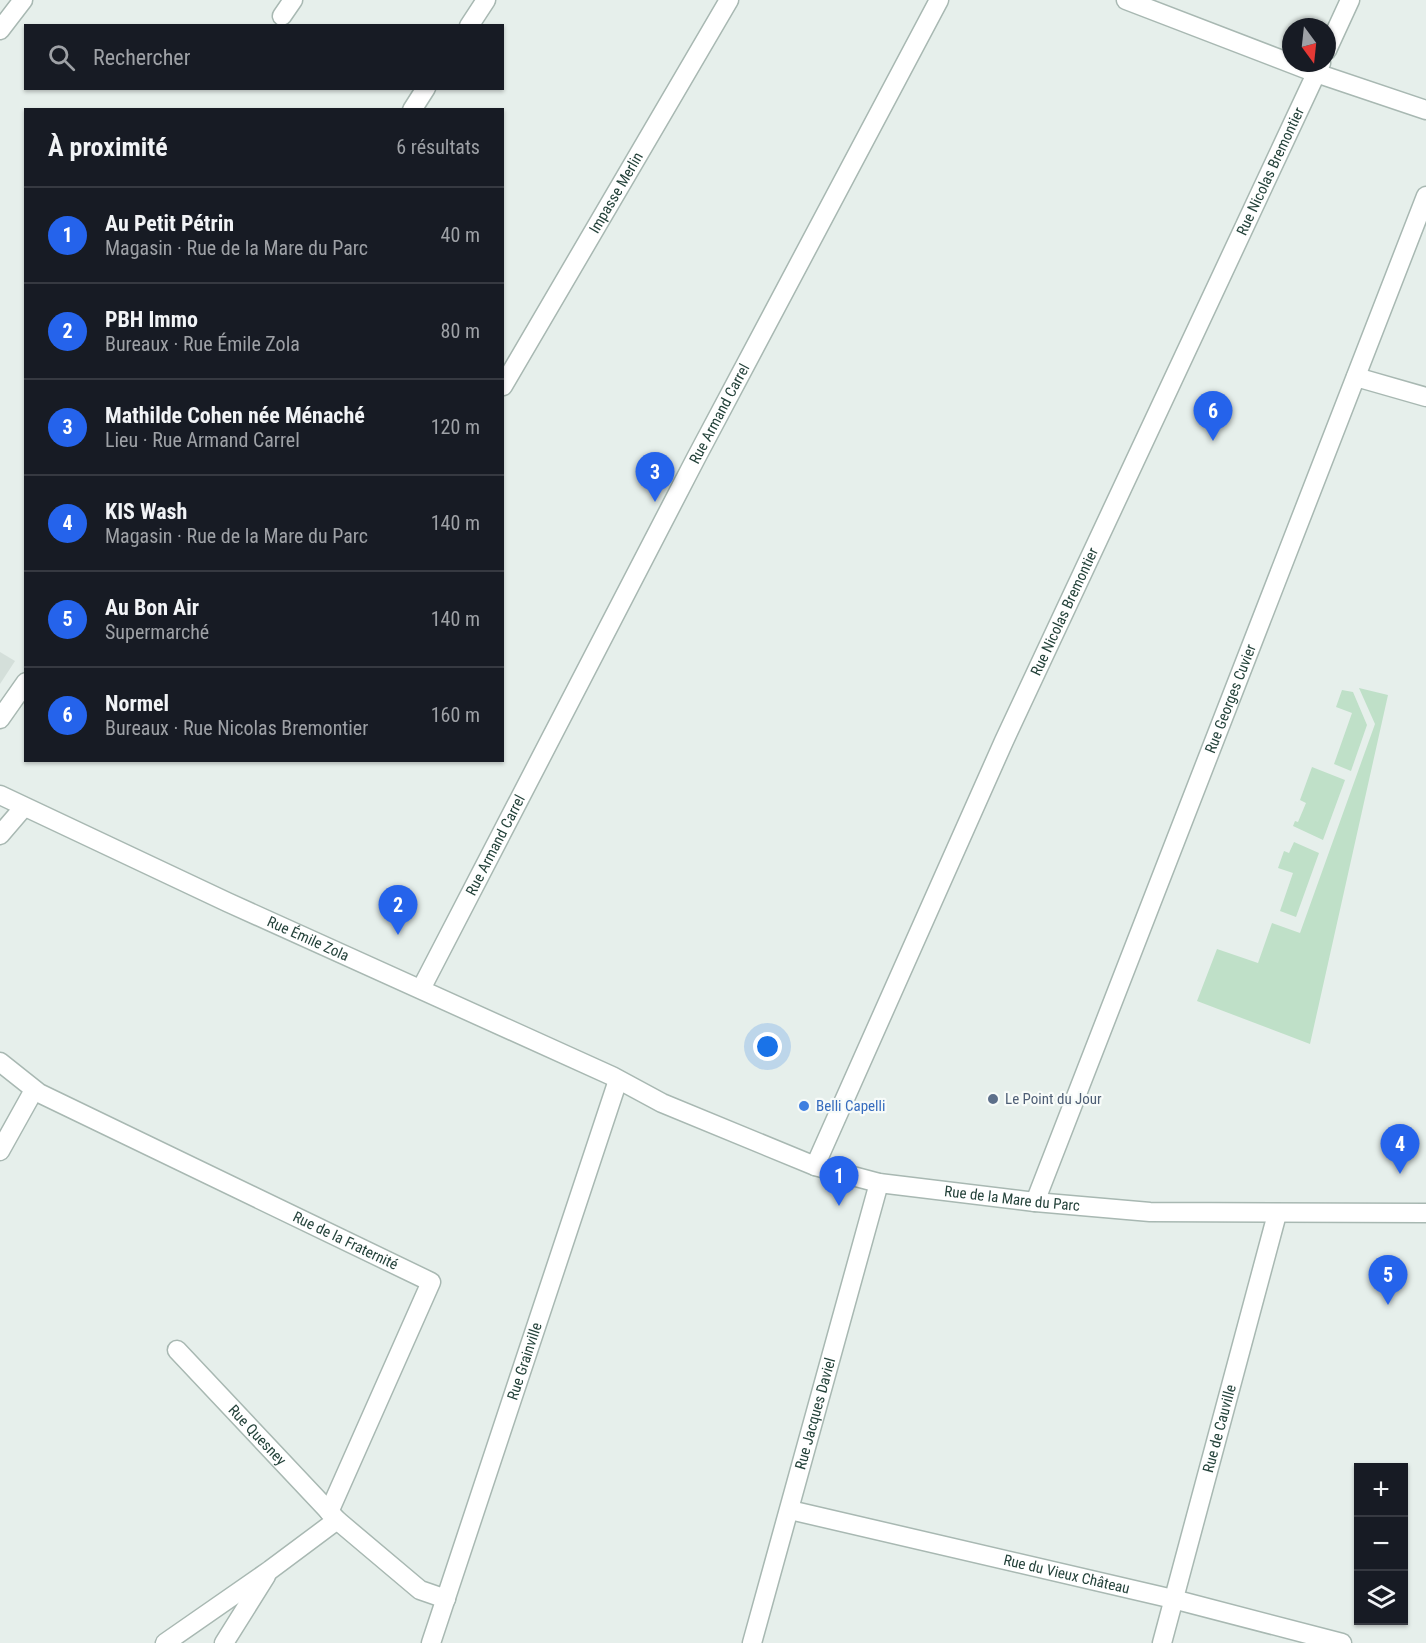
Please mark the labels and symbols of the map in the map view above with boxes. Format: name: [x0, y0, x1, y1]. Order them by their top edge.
north arrow: [1282, 18, 1336, 72]
street label: Rue Nicolas Bremontier: [1233, 104, 1308, 238]
street label: Impasse Merlin: [585, 149, 647, 236]
street label: Rue Armand Carrel: [686, 361, 753, 467]
pin: 6: [1194, 392, 1232, 441]
pin: 3: [636, 452, 674, 502]
street label: Rue Nicolas Bremontier: [1027, 544, 1102, 678]
street label: Rue Georges Cuvier: [1201, 641, 1260, 756]
street label: Rue Armand Carrel: [462, 792, 529, 898]
pin: 2: [378, 886, 418, 935]
street label: Rue Émile Zola: [264, 912, 352, 965]
your location: [753, 1032, 782, 1061]
place label: Le Point du Jour: [1005, 1090, 1102, 1108]
marker: Le Point du Jour: [986, 1092, 1000, 1106]
place label: Belli Capelli: [816, 1097, 885, 1115]
marker: Belli Capelli: [797, 1099, 811, 1113]
pin: 4: [1380, 1124, 1420, 1174]
pin: 1: [820, 1156, 858, 1206]
street label: Rue de la Mare du Parc: [943, 1182, 1081, 1215]
street label: Rue de la Fraternité: [290, 1208, 401, 1274]
pin: 5: [1368, 1256, 1408, 1305]
street label: Rue Grainville: [503, 1320, 546, 1402]
street label: Rue Jacques Daviel: [791, 1356, 839, 1472]
street label: Rue de Cauville: [1199, 1383, 1240, 1475]
street label: Rue Quesney: [224, 1401, 290, 1469]
street label: Rue du Vieux Château: [1002, 1551, 1131, 1598]

